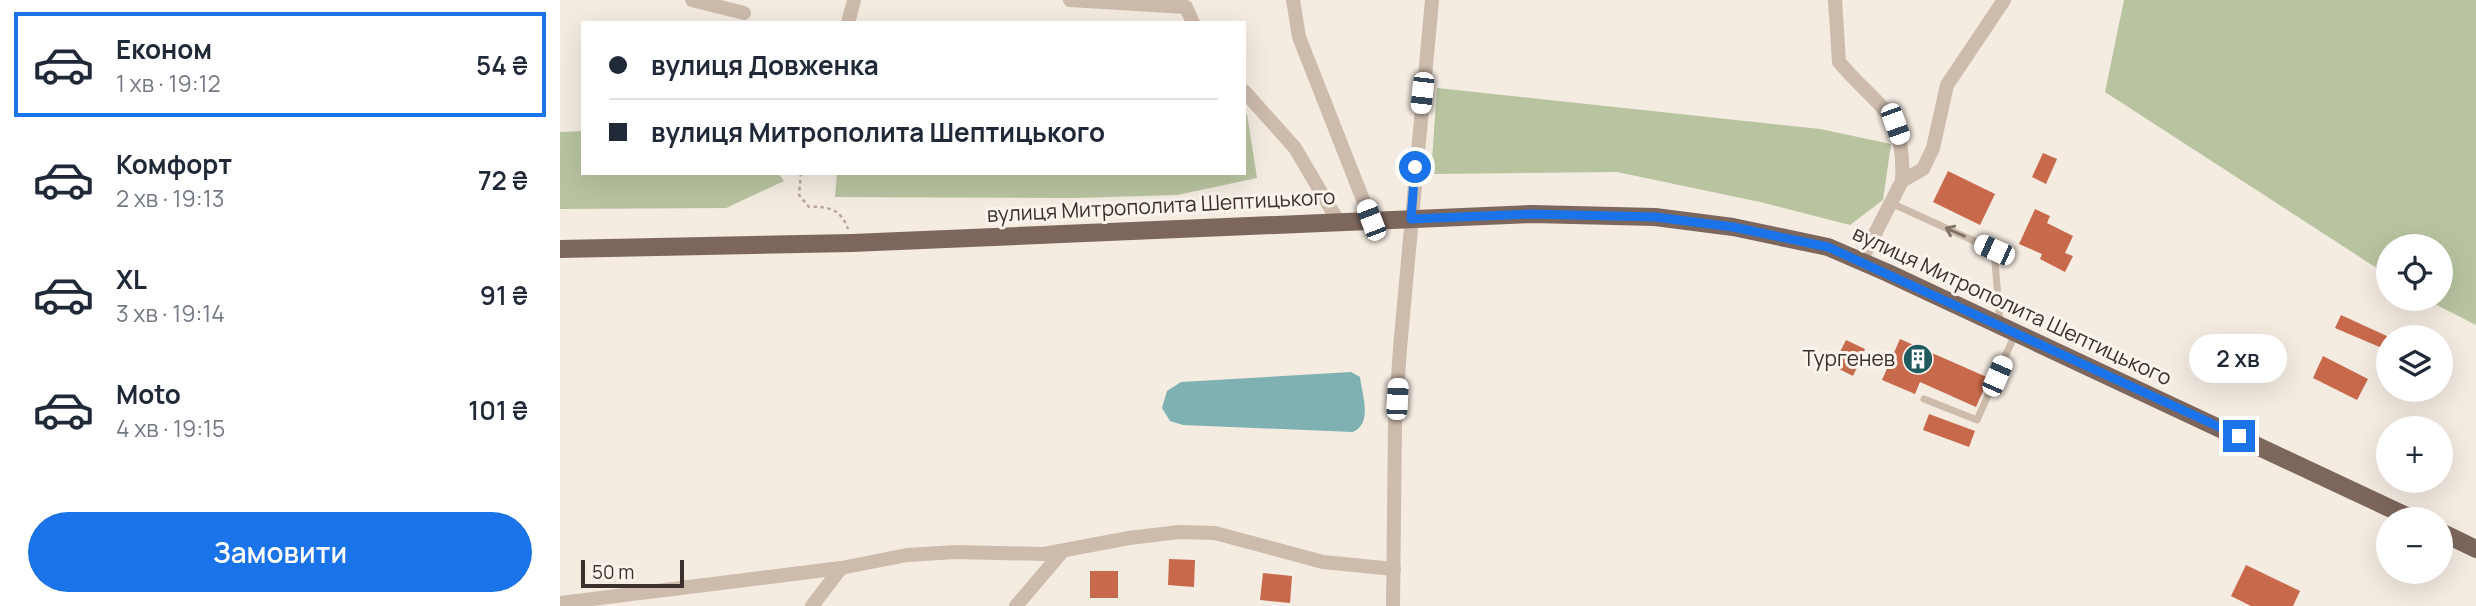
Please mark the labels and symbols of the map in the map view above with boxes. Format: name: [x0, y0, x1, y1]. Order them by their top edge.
car: [1410, 71, 1435, 115]
car: [1878, 101, 1913, 147]
route start: [1399, 151, 1431, 183]
street label: вулиця Митрополита Шептицького: [986, 182, 1336, 228]
car: [1354, 197, 1389, 243]
street label: вулиця Митрополита Шептицького: [1848, 219, 2176, 392]
one-way arrow: [1945, 225, 1966, 238]
car: [1971, 232, 2018, 268]
callout: 2 хв: [2190, 334, 2288, 384]
building icon: Тургенев: [1901, 342, 1935, 376]
place label: Тургенев: [1802, 344, 1895, 372]
car: [1979, 353, 2016, 399]
car: [1386, 377, 1409, 421]
route end: [2223, 420, 2255, 452]
scale bar: [581, 557, 684, 589]

